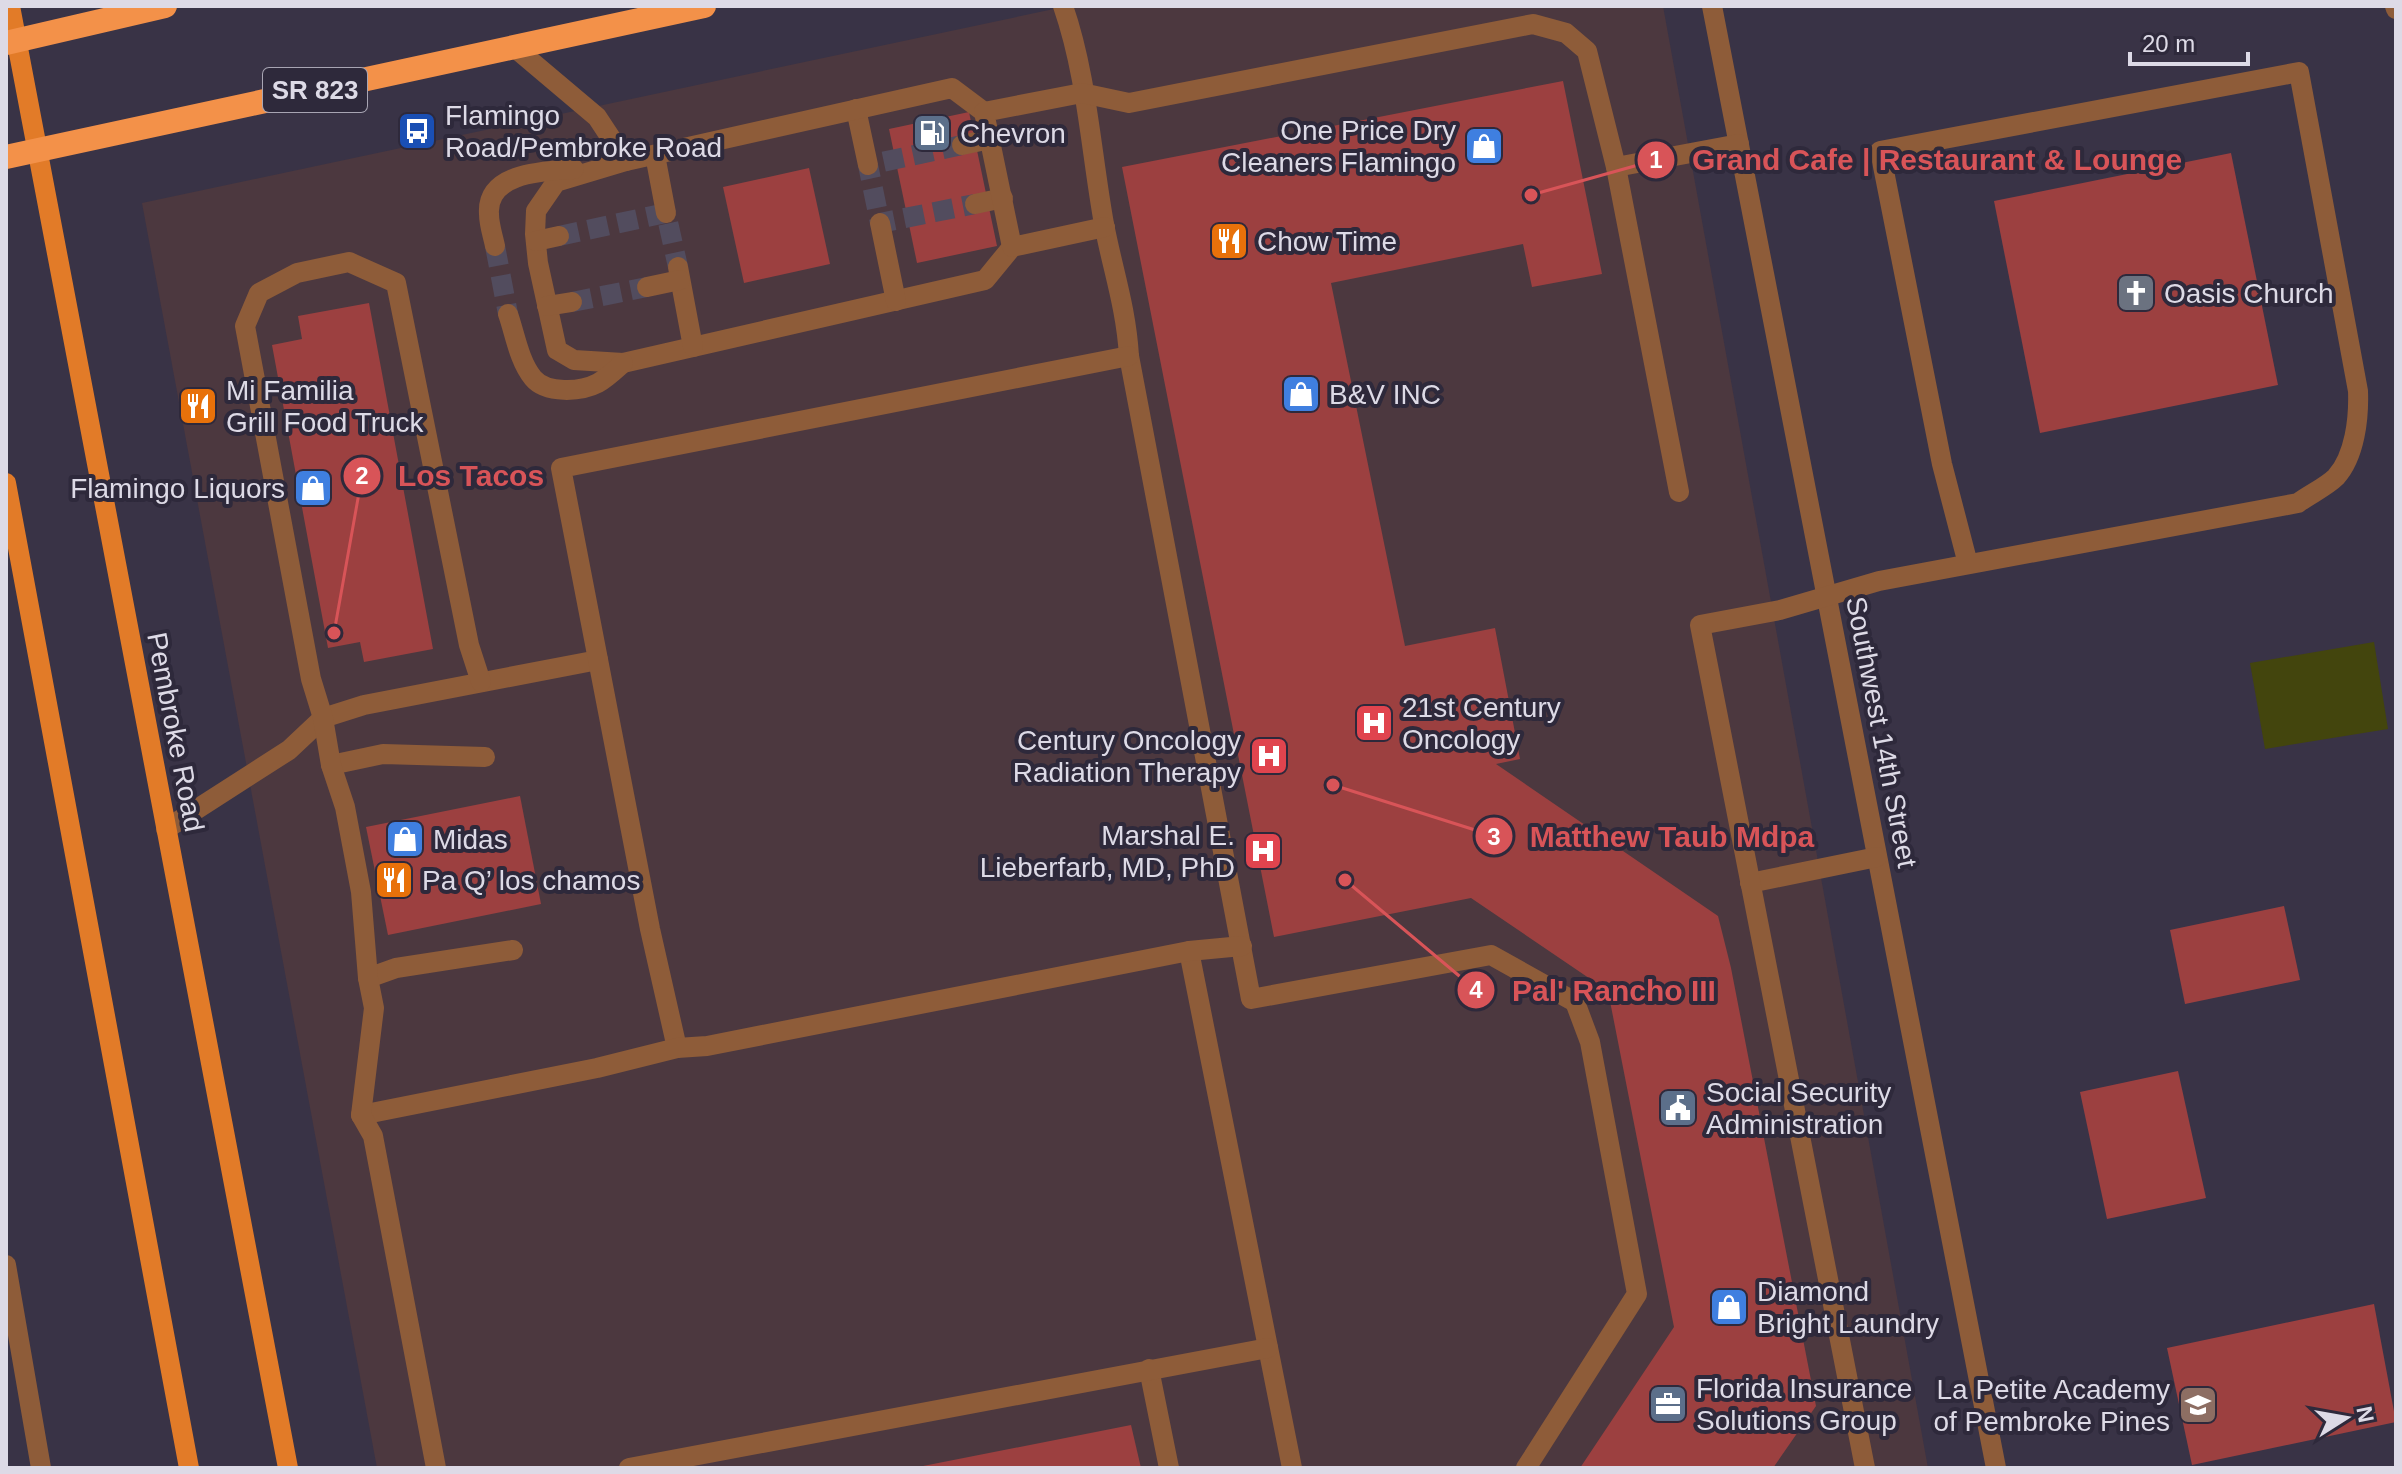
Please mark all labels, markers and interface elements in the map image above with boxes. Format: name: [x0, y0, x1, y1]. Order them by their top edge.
scale bar: [2130, 16, 2248, 66]
text: 20 m: [2142, 30, 2195, 57]
road number: SR 823: [263, 68, 367, 112]
place label: Flamingo Road/Pembroke Road: [445, 100, 722, 163]
bus stop icon: Flamingo Road/Pembroke Road: [396, 110, 438, 152]
fuel station icon: Chevron: [911, 112, 953, 154]
place label: One Price Dry Cleaners Flamingo: [1221, 115, 1456, 178]
place label: Chevron: [960, 118, 1066, 149]
shop icon: One Price Dry Cleaners Flamingo: [1463, 125, 1505, 167]
callout: Grand Cafe | Restaurant & Lounge: [1636, 133, 2198, 187]
text: Grand Cafe | Restaurant & Lounge: [1692, 143, 2182, 176]
text: 1: [1649, 146, 1663, 173]
restaurant icon: Chow Time: [1208, 220, 1250, 262]
place label: Chow Time: [1257, 226, 1397, 257]
church icon: Oasis Church: [2115, 272, 2157, 314]
place label: Oasis Church: [2164, 278, 2334, 309]
shop icon: B&V INC: [1280, 373, 1322, 415]
place label: Mi Familia Grill Food Truck: [226, 375, 425, 438]
place label: B&V INC: [1329, 379, 1441, 410]
restaurant icon: Mi Familia Grill Food Truck: [177, 385, 219, 427]
callout: Los Tacos: [342, 449, 560, 503]
text: Los Tacos: [398, 459, 544, 492]
text: 2: [355, 462, 369, 489]
shop icon: Flamingo Liquors: [292, 467, 334, 509]
place label: Flamingo Liquors: [70, 473, 285, 504]
street label: Southwest 14th Street: [1840, 594, 1923, 870]
street label: Pembroke Road: [141, 630, 210, 834]
place label: 21st Century Oncology: [1402, 692, 1561, 755]
hospital icon: 21st Century Oncology: [1353, 702, 1395, 744]
place label: Century Oncology Radiation Therapy: [1013, 725, 1241, 788]
hospital icon: Century Oncology Radiation Therapy: [1248, 735, 1290, 777]
callout: Matthew Taub Mdpa: [1474, 809, 1830, 863]
shop icon: Midas: [384, 818, 426, 860]
place label: Marshal E. Lieberfarb, MD, PhD: [980, 820, 1235, 883]
text: Matthew Taub Mdpa: [1530, 820, 1815, 853]
text: 3: [1487, 823, 1501, 850]
place label: Midas: [433, 824, 508, 855]
hospital icon: Marshal E. Lieberfarb, MD, PhD: [1242, 830, 1284, 872]
restaurant icon: Pa Q’ los chamos: [373, 859, 415, 901]
place label: Pa Q’ los chamos: [422, 865, 640, 896]
callout: Pal' Rancho III: [1456, 963, 1732, 1017]
text: Pal' Rancho III: [1512, 974, 1716, 1007]
text: 4: [1469, 976, 1483, 1003]
place label: Social Security Administration: [1706, 1077, 1891, 1140]
public building icon: Social Security Administration: [1657, 1087, 1699, 1129]
place label: Diamond Bright Laundry: [1757, 1276, 1939, 1339]
shop icon: Diamond Bright Laundry: [1708, 1286, 1750, 1328]
place label: Florida Insurance Solutions Group: [1696, 1373, 1912, 1436]
place label: La Petite Academy of Pembroke Pines: [1933, 1374, 2170, 1437]
north arrow: [2306, 1378, 2386, 1458]
office icon: Florida Insurance Solutions Group: [1647, 1383, 1689, 1425]
school or university icon: La Petite Academy of Pembroke Pines: [2177, 1384, 2219, 1426]
text: N: [2351, 1404, 2379, 1424]

